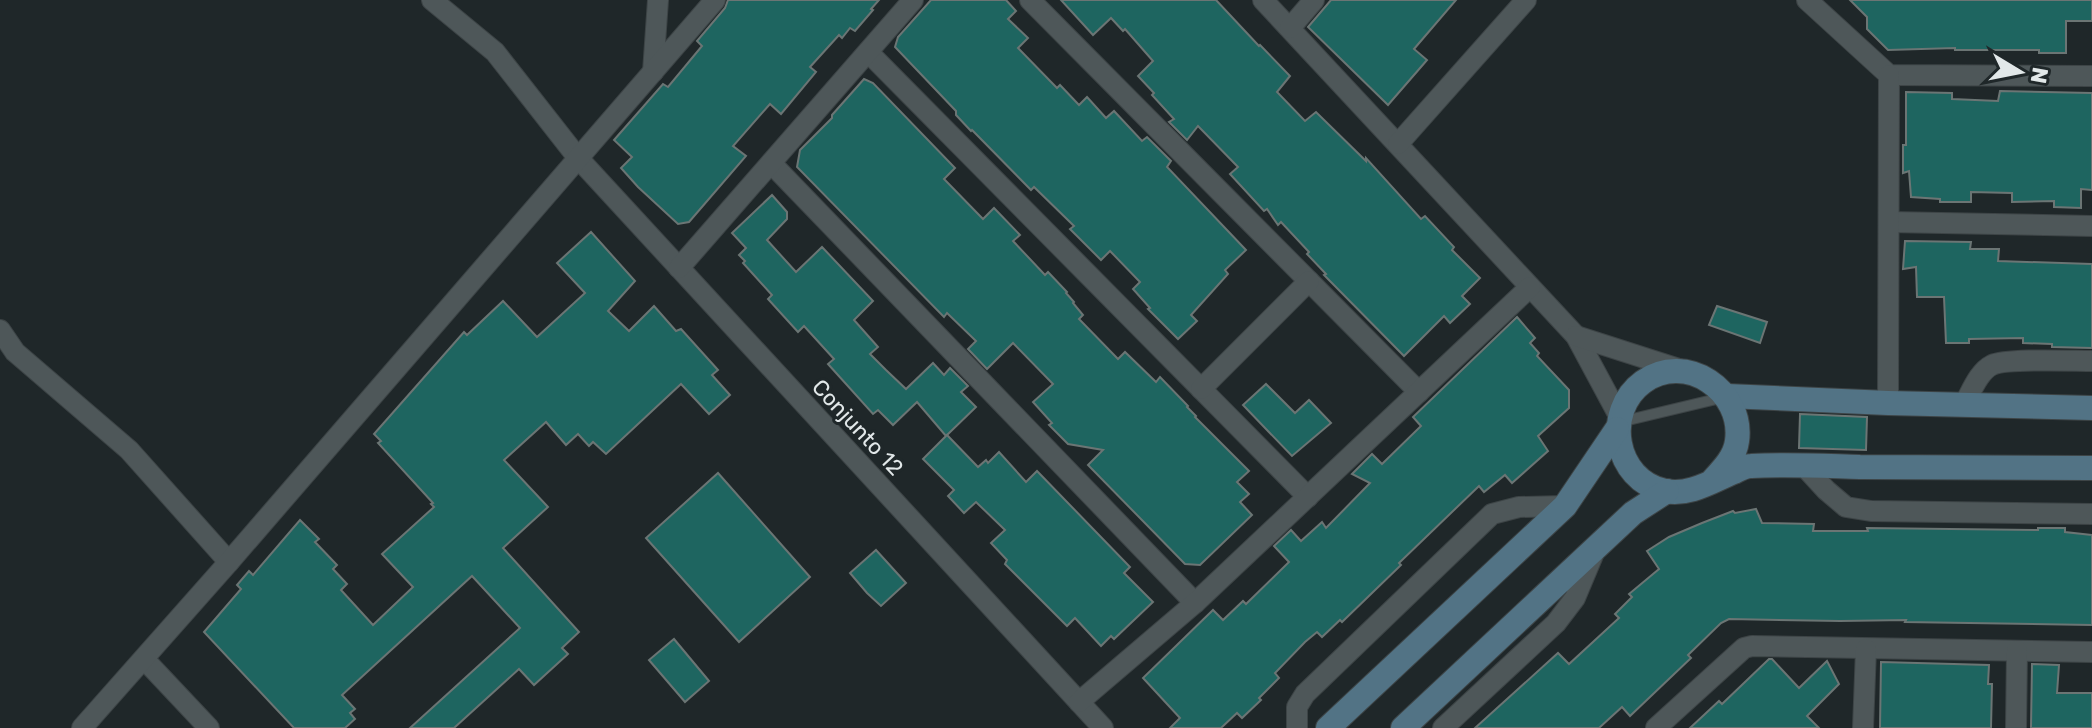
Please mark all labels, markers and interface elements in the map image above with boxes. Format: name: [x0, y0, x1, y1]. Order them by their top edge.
north arrow: [1980, 32, 2060, 112]
text: N: [2025, 65, 2054, 86]
street label: Conjunto 12: [806, 374, 909, 481]

